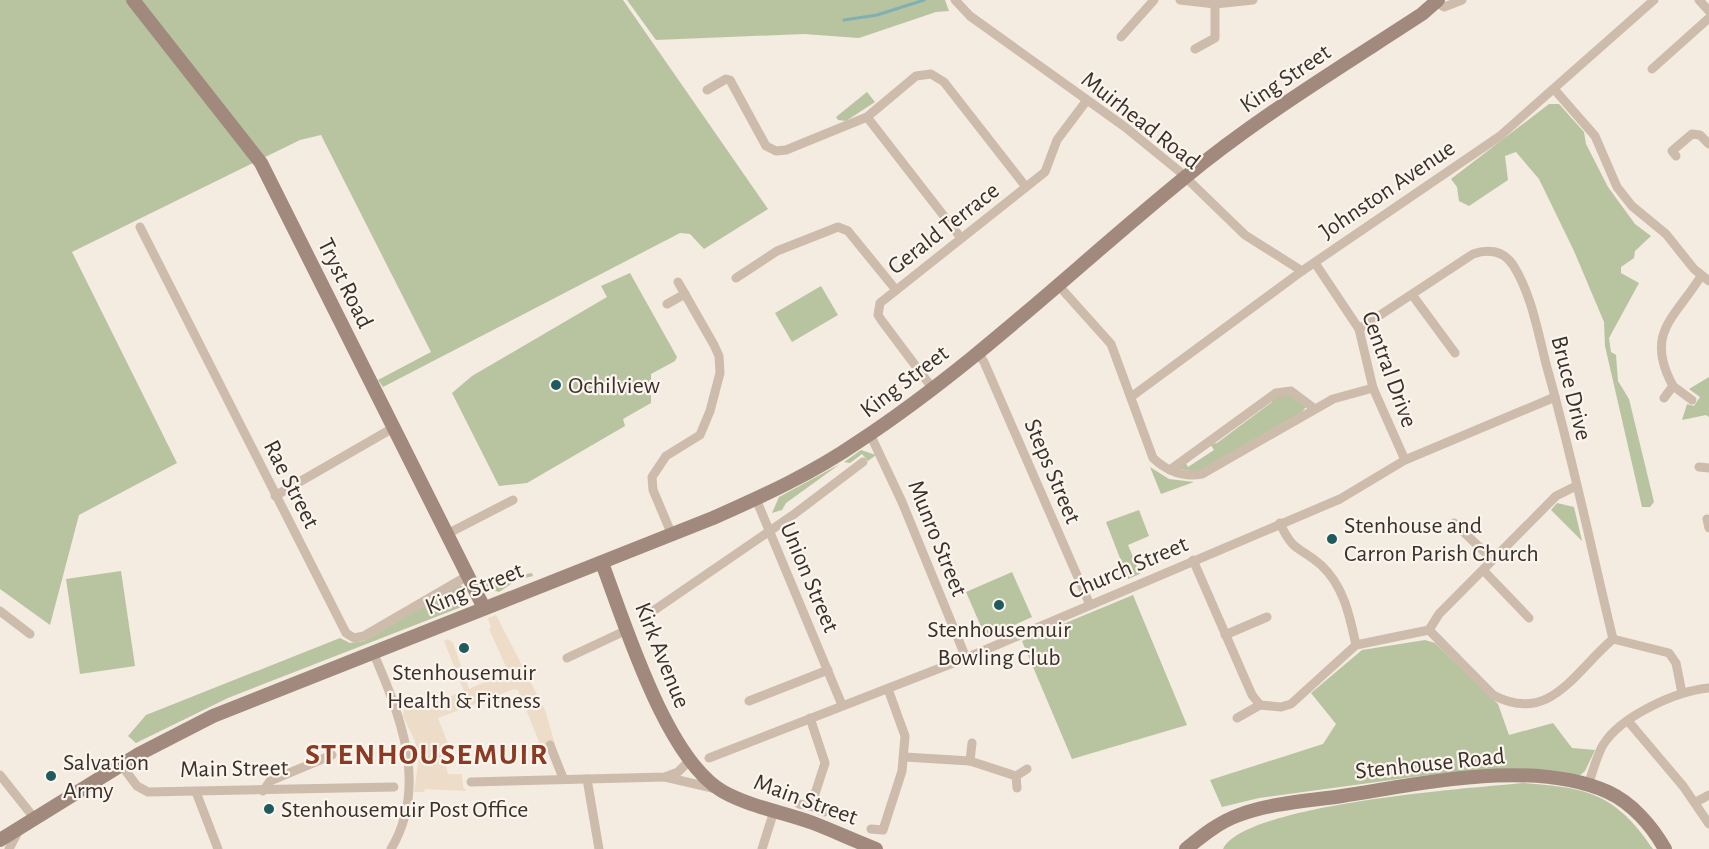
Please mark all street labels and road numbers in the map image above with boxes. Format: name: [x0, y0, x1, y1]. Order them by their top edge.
street label: King Street: [1236, 40, 1335, 118]
street label: Muirhead Road: [1077, 67, 1204, 174]
street label: Johnston Avenue: [1316, 136, 1460, 244]
street label: Gerald Terrace: [884, 178, 1004, 279]
street label: Tryst Road: [313, 235, 377, 332]
street label: Central Drive: [1357, 308, 1421, 431]
street label: Bruce Drive: [1546, 334, 1596, 443]
street label: King Street: [856, 341, 953, 423]
street label: Steps Street: [1019, 415, 1085, 528]
street label: Rae Street: [259, 436, 324, 533]
street label: Munro Street: [903, 477, 971, 600]
street label: Union Street: [775, 519, 843, 636]
street label: Church Street: [1065, 532, 1192, 604]
street label: King Street: [422, 558, 527, 619]
street label: Kirk Avenue: [630, 599, 694, 712]
street label: Stenhouse Road: [1354, 744, 1506, 784]
street label: Main Street: [180, 756, 289, 782]
street label: Main Street: [751, 770, 861, 830]

